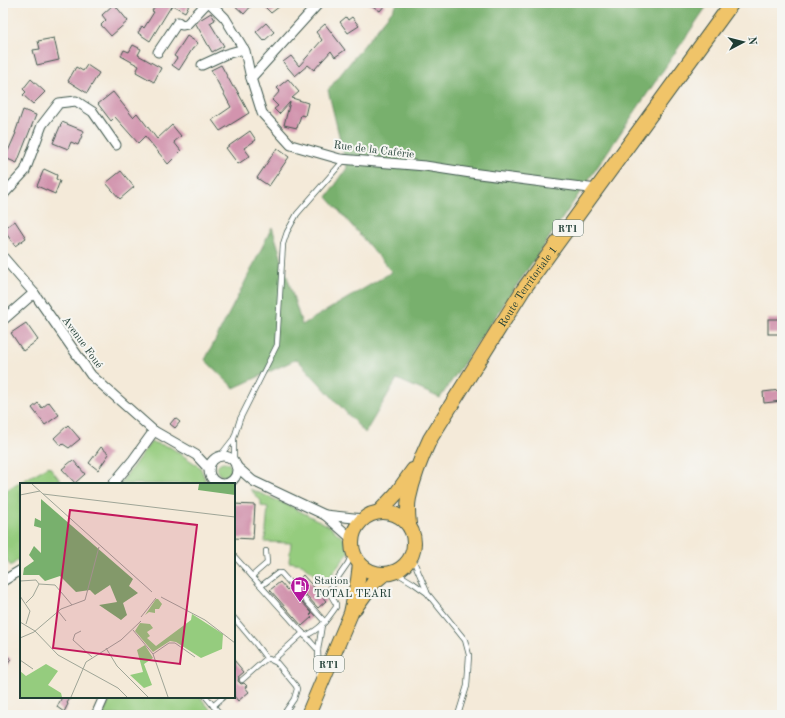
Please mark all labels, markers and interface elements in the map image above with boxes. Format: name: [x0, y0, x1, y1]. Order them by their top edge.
north arrow: [723, 22, 763, 62]
text: N: [745, 36, 757, 46]
street label: Rue de la Caférie: [333, 140, 415, 161]
road number: RT1: [553, 220, 583, 236]
street label: Route Territoriale 1: [497, 245, 560, 329]
street label: Avenue Foué: [59, 315, 104, 371]
inset map: [20, 483, 235, 698]
fuel station icon: Station TOTAL TEARI: [289, 575, 311, 603]
place label: Station TOTAL TEARI: [314, 576, 391, 600]
road number: RT1: [314, 656, 344, 672]

